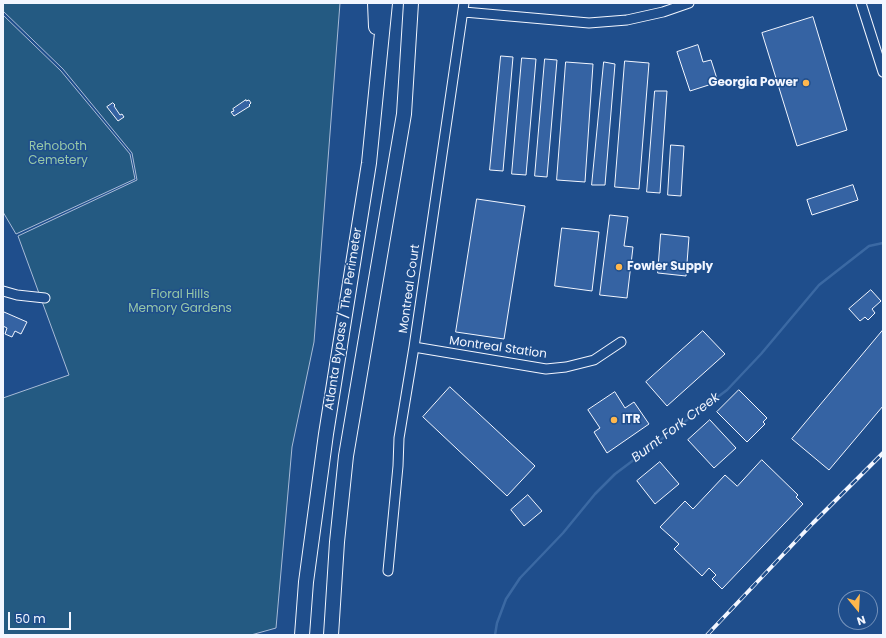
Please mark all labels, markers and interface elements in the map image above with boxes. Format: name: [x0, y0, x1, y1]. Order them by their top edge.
place label: Georgia Power: [708, 76, 798, 90]
marker: Georgia Power: [801, 78, 811, 88]
park label: Rehoboth Cemetery: [28, 140, 88, 168]
street label: Atlanta Bypass / The Perimeter: [322, 227, 366, 411]
street label: Montreal Court: [397, 244, 423, 334]
place label: Fowler Supply: [627, 260, 713, 274]
marker: Fowler Supply: [614, 262, 624, 272]
park label: Floral Hills Memory Gardens: [128, 288, 232, 316]
street label: Montreal Station: [448, 334, 548, 362]
water label: Burnt Fork Creek: [629, 390, 723, 466]
place label: ITR: [622, 413, 640, 427]
marker: ITR: [609, 415, 619, 425]
north arrow: [838, 590, 878, 630]
scale bar: [10, 604, 73, 630]
text: 50 m: [15, 610, 46, 627]
text: N: [855, 612, 868, 629]

